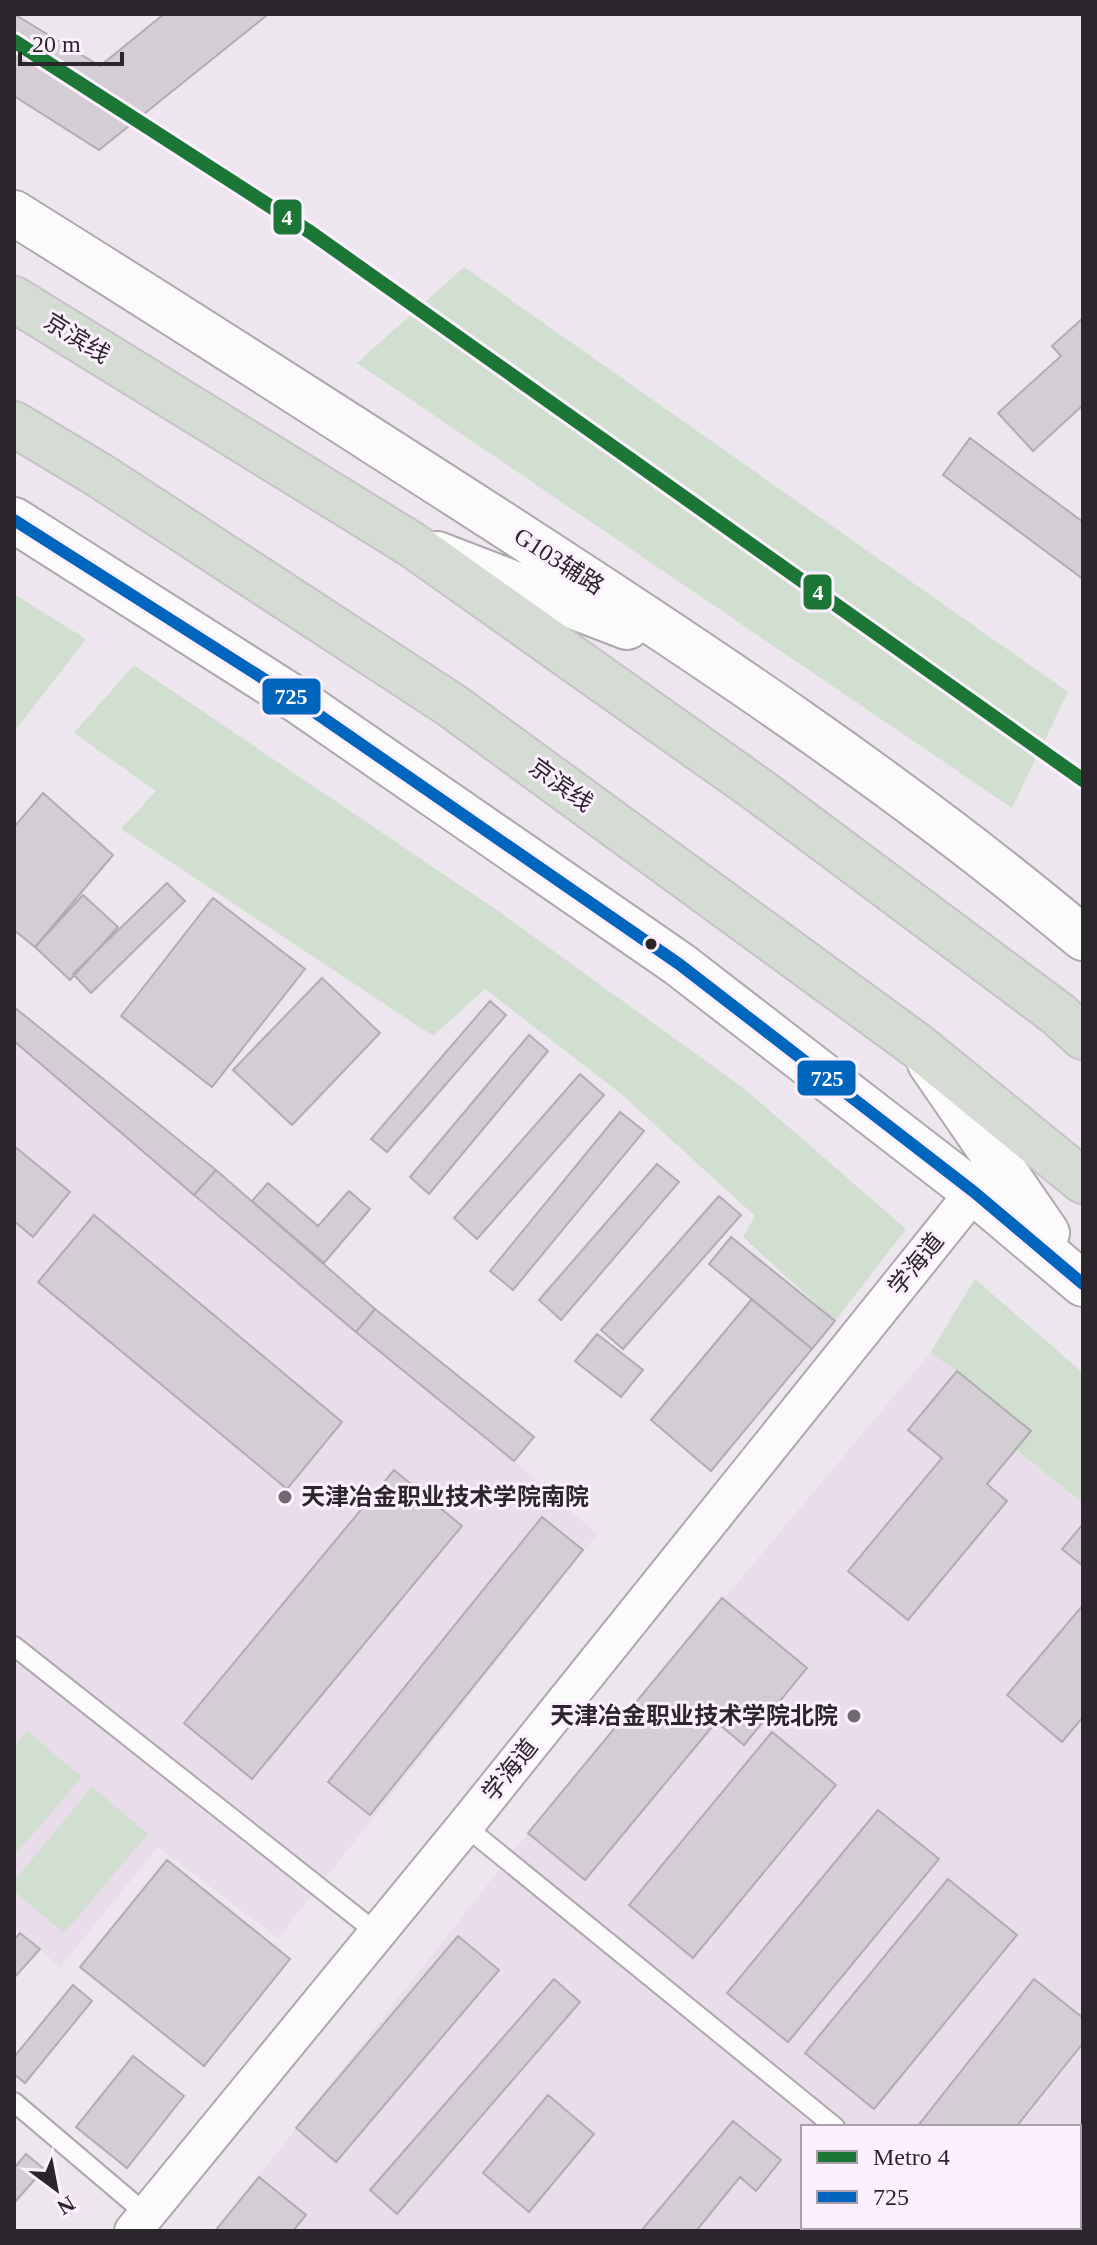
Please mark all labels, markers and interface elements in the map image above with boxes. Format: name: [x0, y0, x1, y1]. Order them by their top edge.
scale bar: [20, 16, 122, 66]
text: 20 m: [32, 31, 81, 57]
line badge: 4: [272, 198, 303, 236]
text: 4: [282, 205, 293, 230]
street label: 京滨线: [40, 308, 114, 368]
street label: G103辅路: [509, 522, 609, 600]
line badge: 4: [802, 573, 833, 611]
text: 4: [813, 580, 824, 605]
line badge: 725: [261, 677, 322, 716]
text: 725: [275, 684, 308, 709]
street label: 京滨线: [524, 753, 598, 817]
unlabelled marker: [643, 936, 659, 952]
line badge: 725: [796, 1059, 857, 1097]
text: 725: [811, 1066, 844, 1091]
street label: 学海道: [883, 1228, 949, 1300]
place label: 天津冶金职业技术学院南院: [301, 1484, 589, 1510]
marker: 天津冶金职业技术学院南院: [276, 1488, 294, 1506]
place label: 天津冶金职业技术学院北院: [550, 1703, 838, 1729]
marker: 天津冶金职业技术学院北院: [845, 1707, 863, 1725]
street label: 学海道: [477, 1734, 543, 1806]
legend: [801, 2125, 1081, 2229]
text: Metro 4: [873, 2144, 950, 2170]
north arrow: [16, 2149, 96, 2229]
text: 725: [873, 2184, 909, 2210]
text: N: [53, 2191, 80, 2220]

